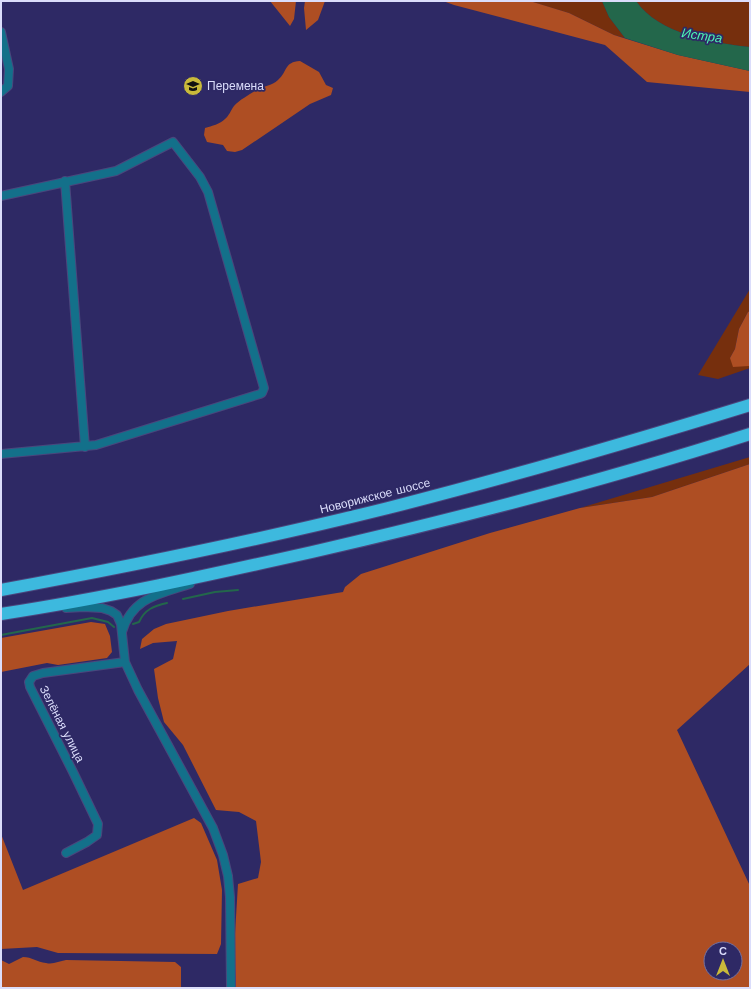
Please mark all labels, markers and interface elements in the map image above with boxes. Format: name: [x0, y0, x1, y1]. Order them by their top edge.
water label: Истра: [681, 25, 723, 46]
school or university icon: Перемена: [182, 75, 204, 97]
place label: Перемена: [207, 79, 264, 93]
street label: Новорижское шоссе: [318, 475, 432, 517]
street label: Зелёная улица: [37, 683, 87, 765]
north arrow: [703, 941, 743, 981]
text: С: [719, 945, 727, 958]

